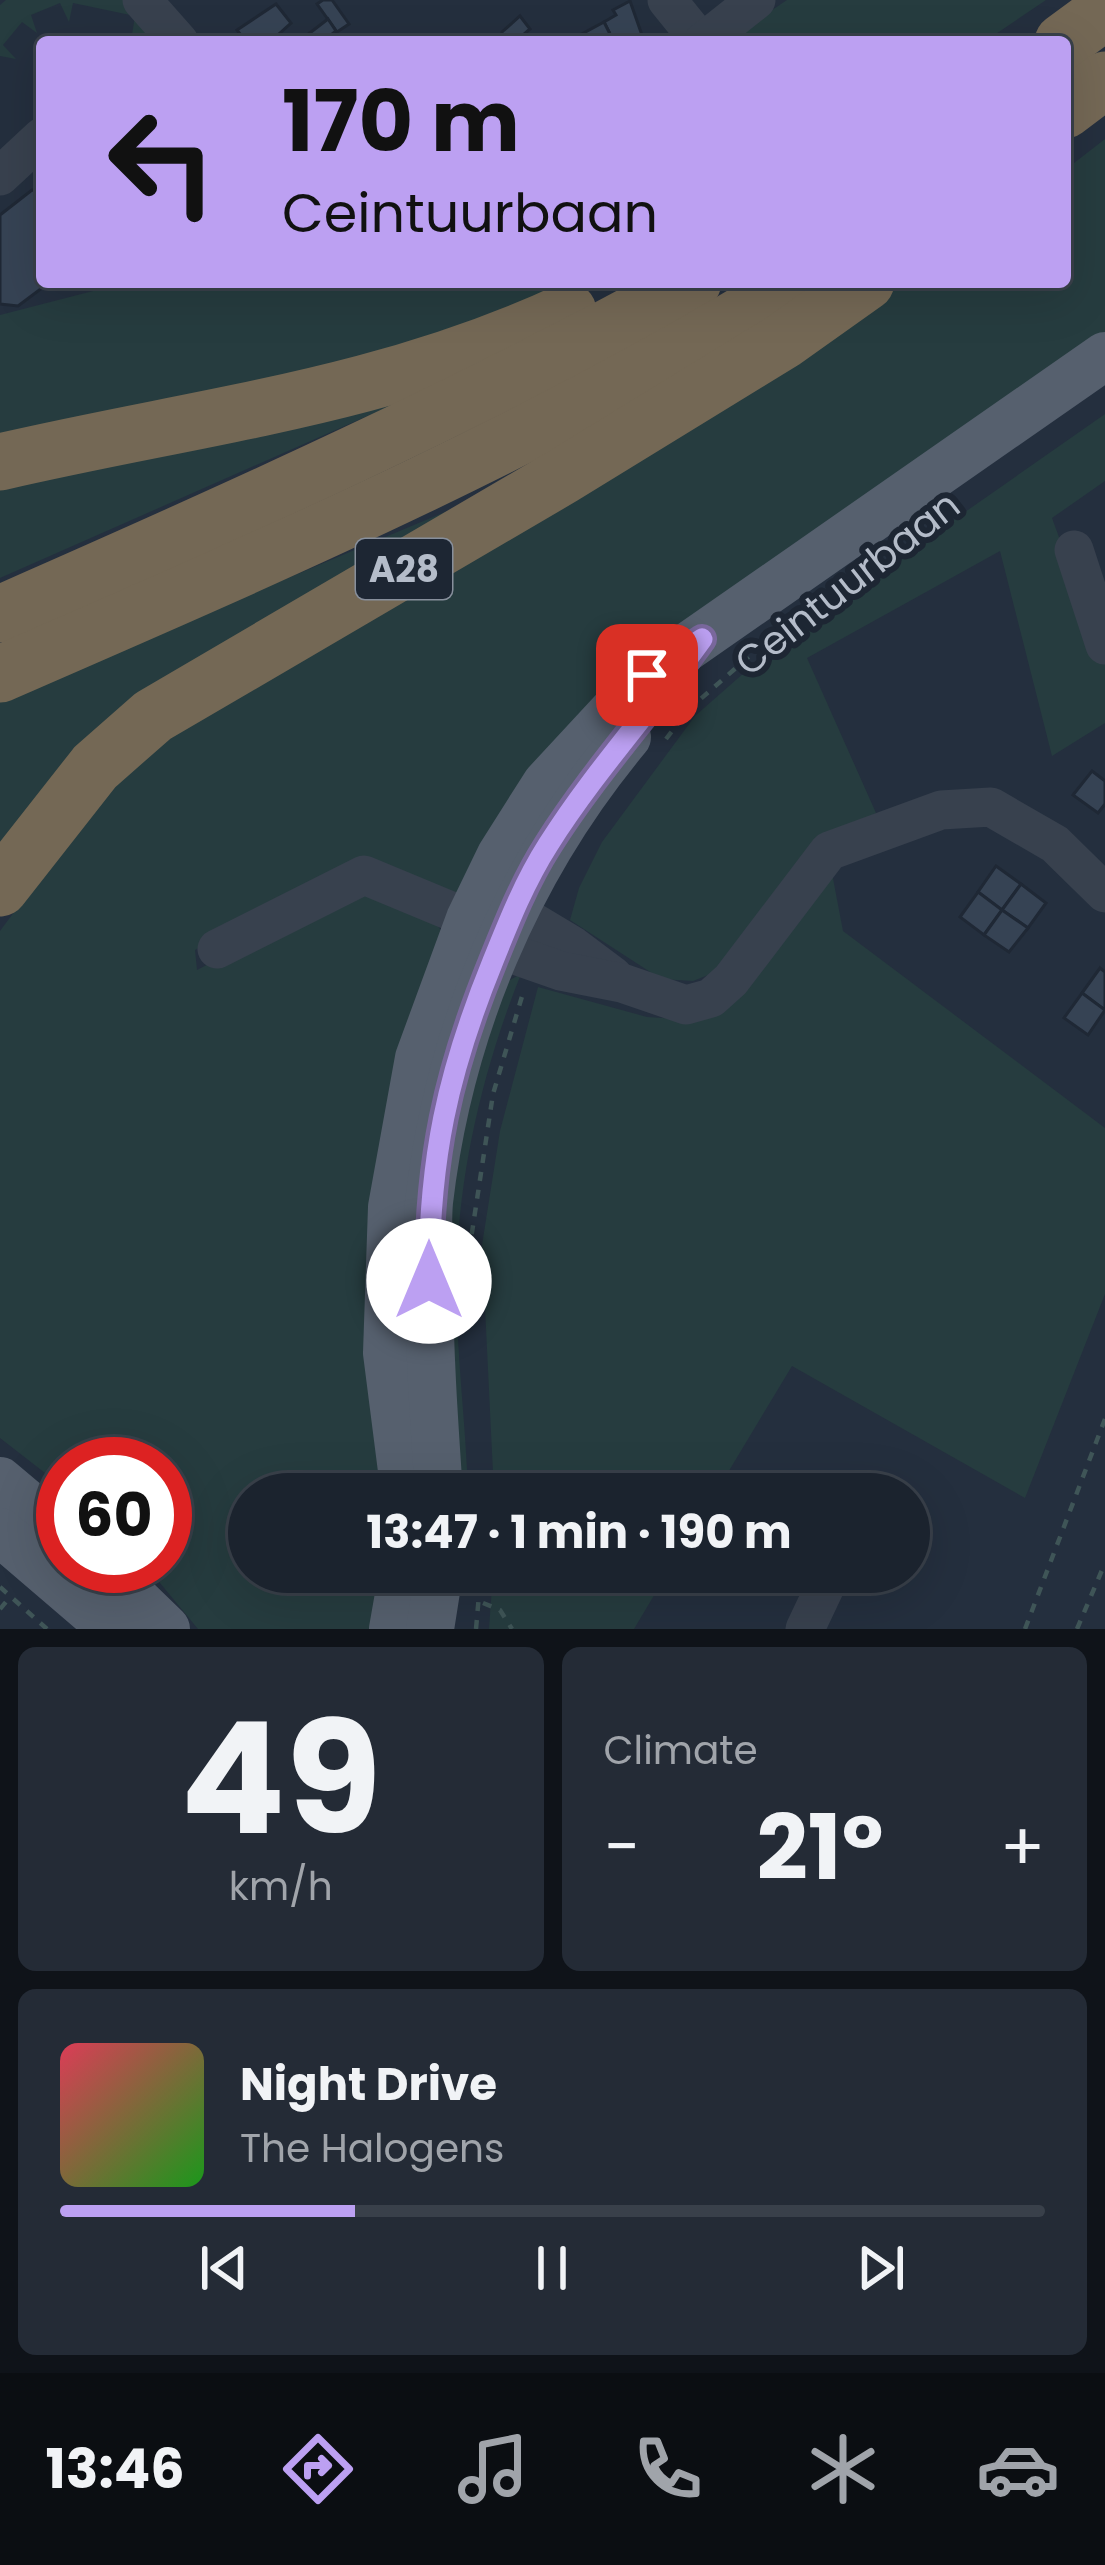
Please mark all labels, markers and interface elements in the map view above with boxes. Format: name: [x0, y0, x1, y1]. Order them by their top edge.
text: 170 m: [282, 63, 520, 180]
icon: left: [84, 84, 240, 240]
text: Ceintuurbaan: [282, 175, 658, 251]
street label: Ceintuurbaan: [723, 478, 971, 689]
road number: A28: [356, 539, 452, 599]
pin: [596, 624, 698, 726]
icon: arrive: [614, 642, 680, 708]
position arrow: [366, 1218, 492, 1344]
speed limit sign: 60: [36, 1437, 192, 1593]
text: 13:47 · 1 min · 190 m: [366, 1501, 792, 1564]
text: 49: [180, 1669, 382, 1888]
text: Climate: [604, 1723, 758, 1778]
text: 21°: [756, 1784, 883, 1911]
text: −: [604, 1801, 640, 1893]
text: +: [1000, 1801, 1045, 1893]
text: km/h: [229, 1859, 333, 1914]
text: Night Drive: [240, 2053, 497, 2116]
text: The Halogens: [240, 2121, 504, 2176]
icon: previous: [191, 2235, 257, 2301]
icon: pause: [519, 2235, 585, 2301]
icon: next: [848, 2235, 914, 2301]
icon: directions: [276, 2427, 360, 2511]
icon: music: [451, 2427, 535, 2511]
icon: phone: [626, 2427, 710, 2511]
icon: climate: [801, 2427, 885, 2511]
icon: car: [976, 2427, 1060, 2511]
text: 13:46: [45, 2431, 185, 2507]

